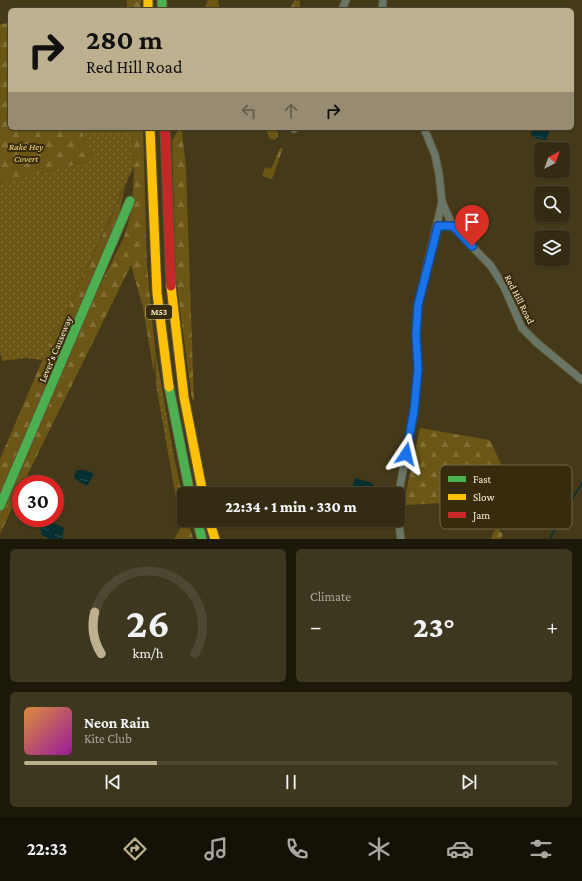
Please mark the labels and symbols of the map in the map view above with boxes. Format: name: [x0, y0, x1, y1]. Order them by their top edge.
park label: Rake Hey Covert: [9, 141, 43, 164]
north arrow: [534, 142, 570, 178]
pin: [455, 205, 489, 246]
street label: Red Hill Road: [502, 273, 537, 326]
road number: M53: [146, 305, 172, 319]
street label: Lever's Causeway: [37, 314, 74, 384]
position arrow: [385, 433, 427, 475]
legend: [440, 465, 572, 529]
text: Fast: [473, 473, 492, 485]
speed limit sign: 30: [12, 475, 64, 527]
text: Slow: [473, 491, 495, 503]
text: Jam: [472, 509, 490, 522]

